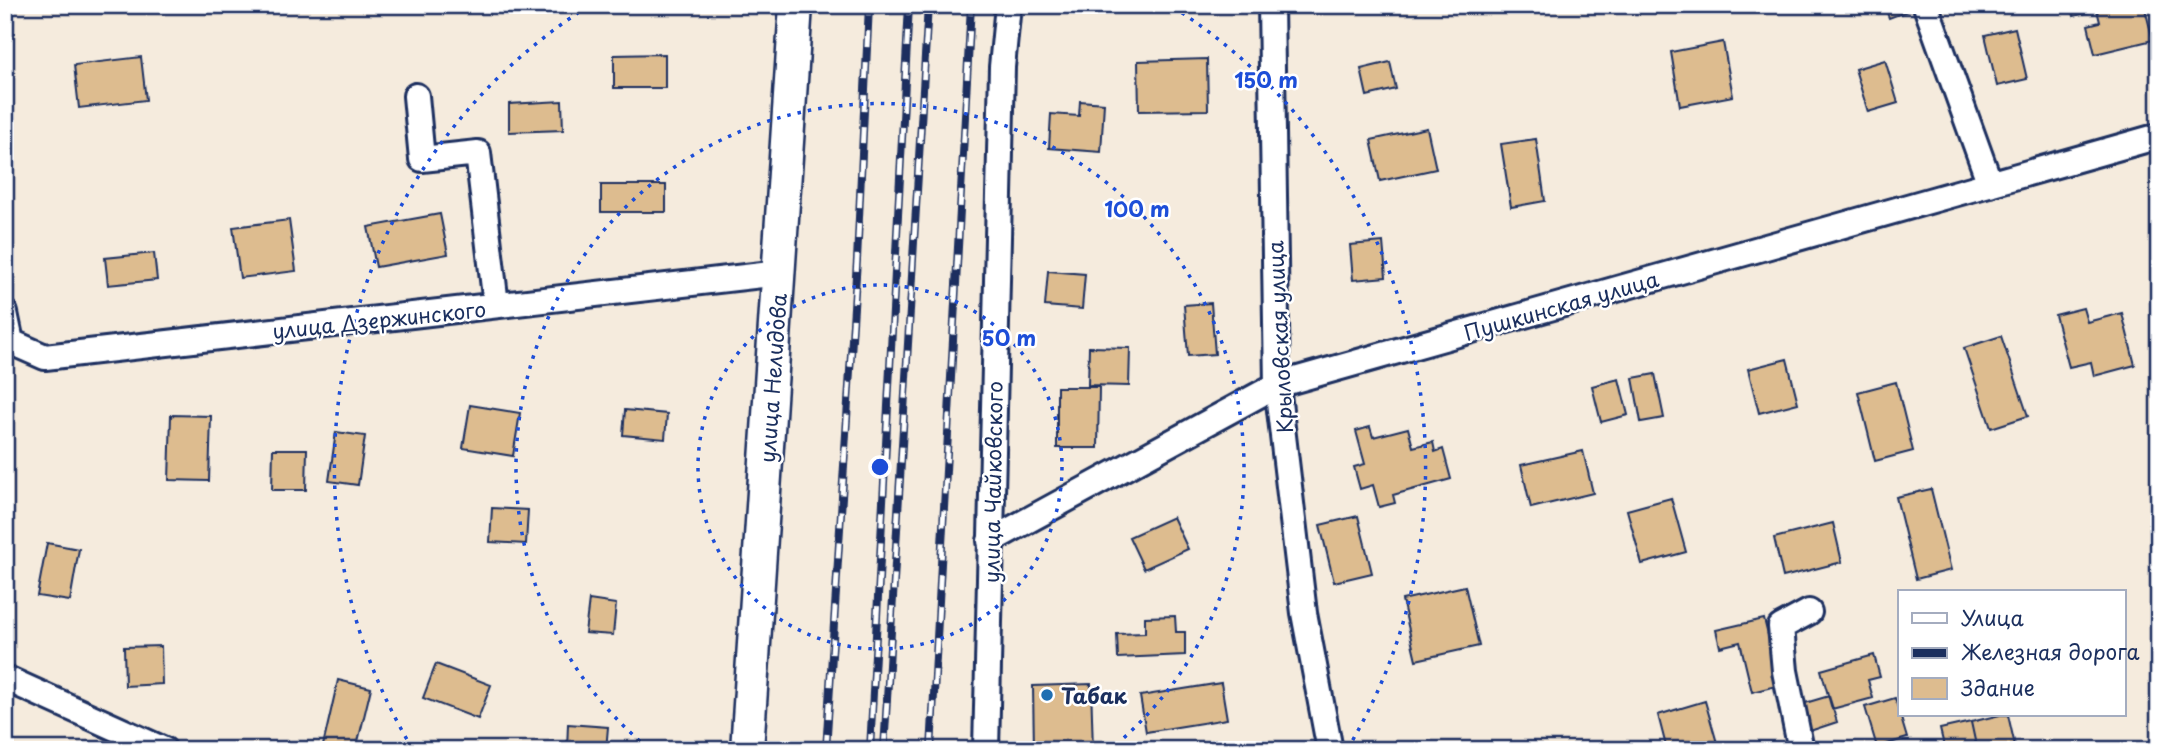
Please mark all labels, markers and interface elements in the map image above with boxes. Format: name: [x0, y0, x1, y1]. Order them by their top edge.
text: 150 m: [1234, 63, 1298, 95]
text: 100 m: [1104, 192, 1170, 224]
street label: Крыловская улица: [1258, 239, 1300, 434]
street label: Пушкинская улица: [1460, 262, 1663, 348]
street label: улица Дзержинского: [271, 292, 487, 346]
street label: улица Нелидова: [750, 292, 794, 464]
text: 50 m: [982, 321, 1036, 353]
street label: улица Чайковского: [974, 381, 1010, 583]
centre of rings: [868, 455, 892, 479]
legend: [1898, 590, 2126, 716]
text: Улица: [1961, 601, 2024, 633]
text: Железная дорога: [1961, 635, 2139, 667]
text: Здание: [1961, 671, 2035, 703]
place label: Табак: [1061, 679, 1128, 711]
marker: Табак: [1039, 687, 1055, 703]

